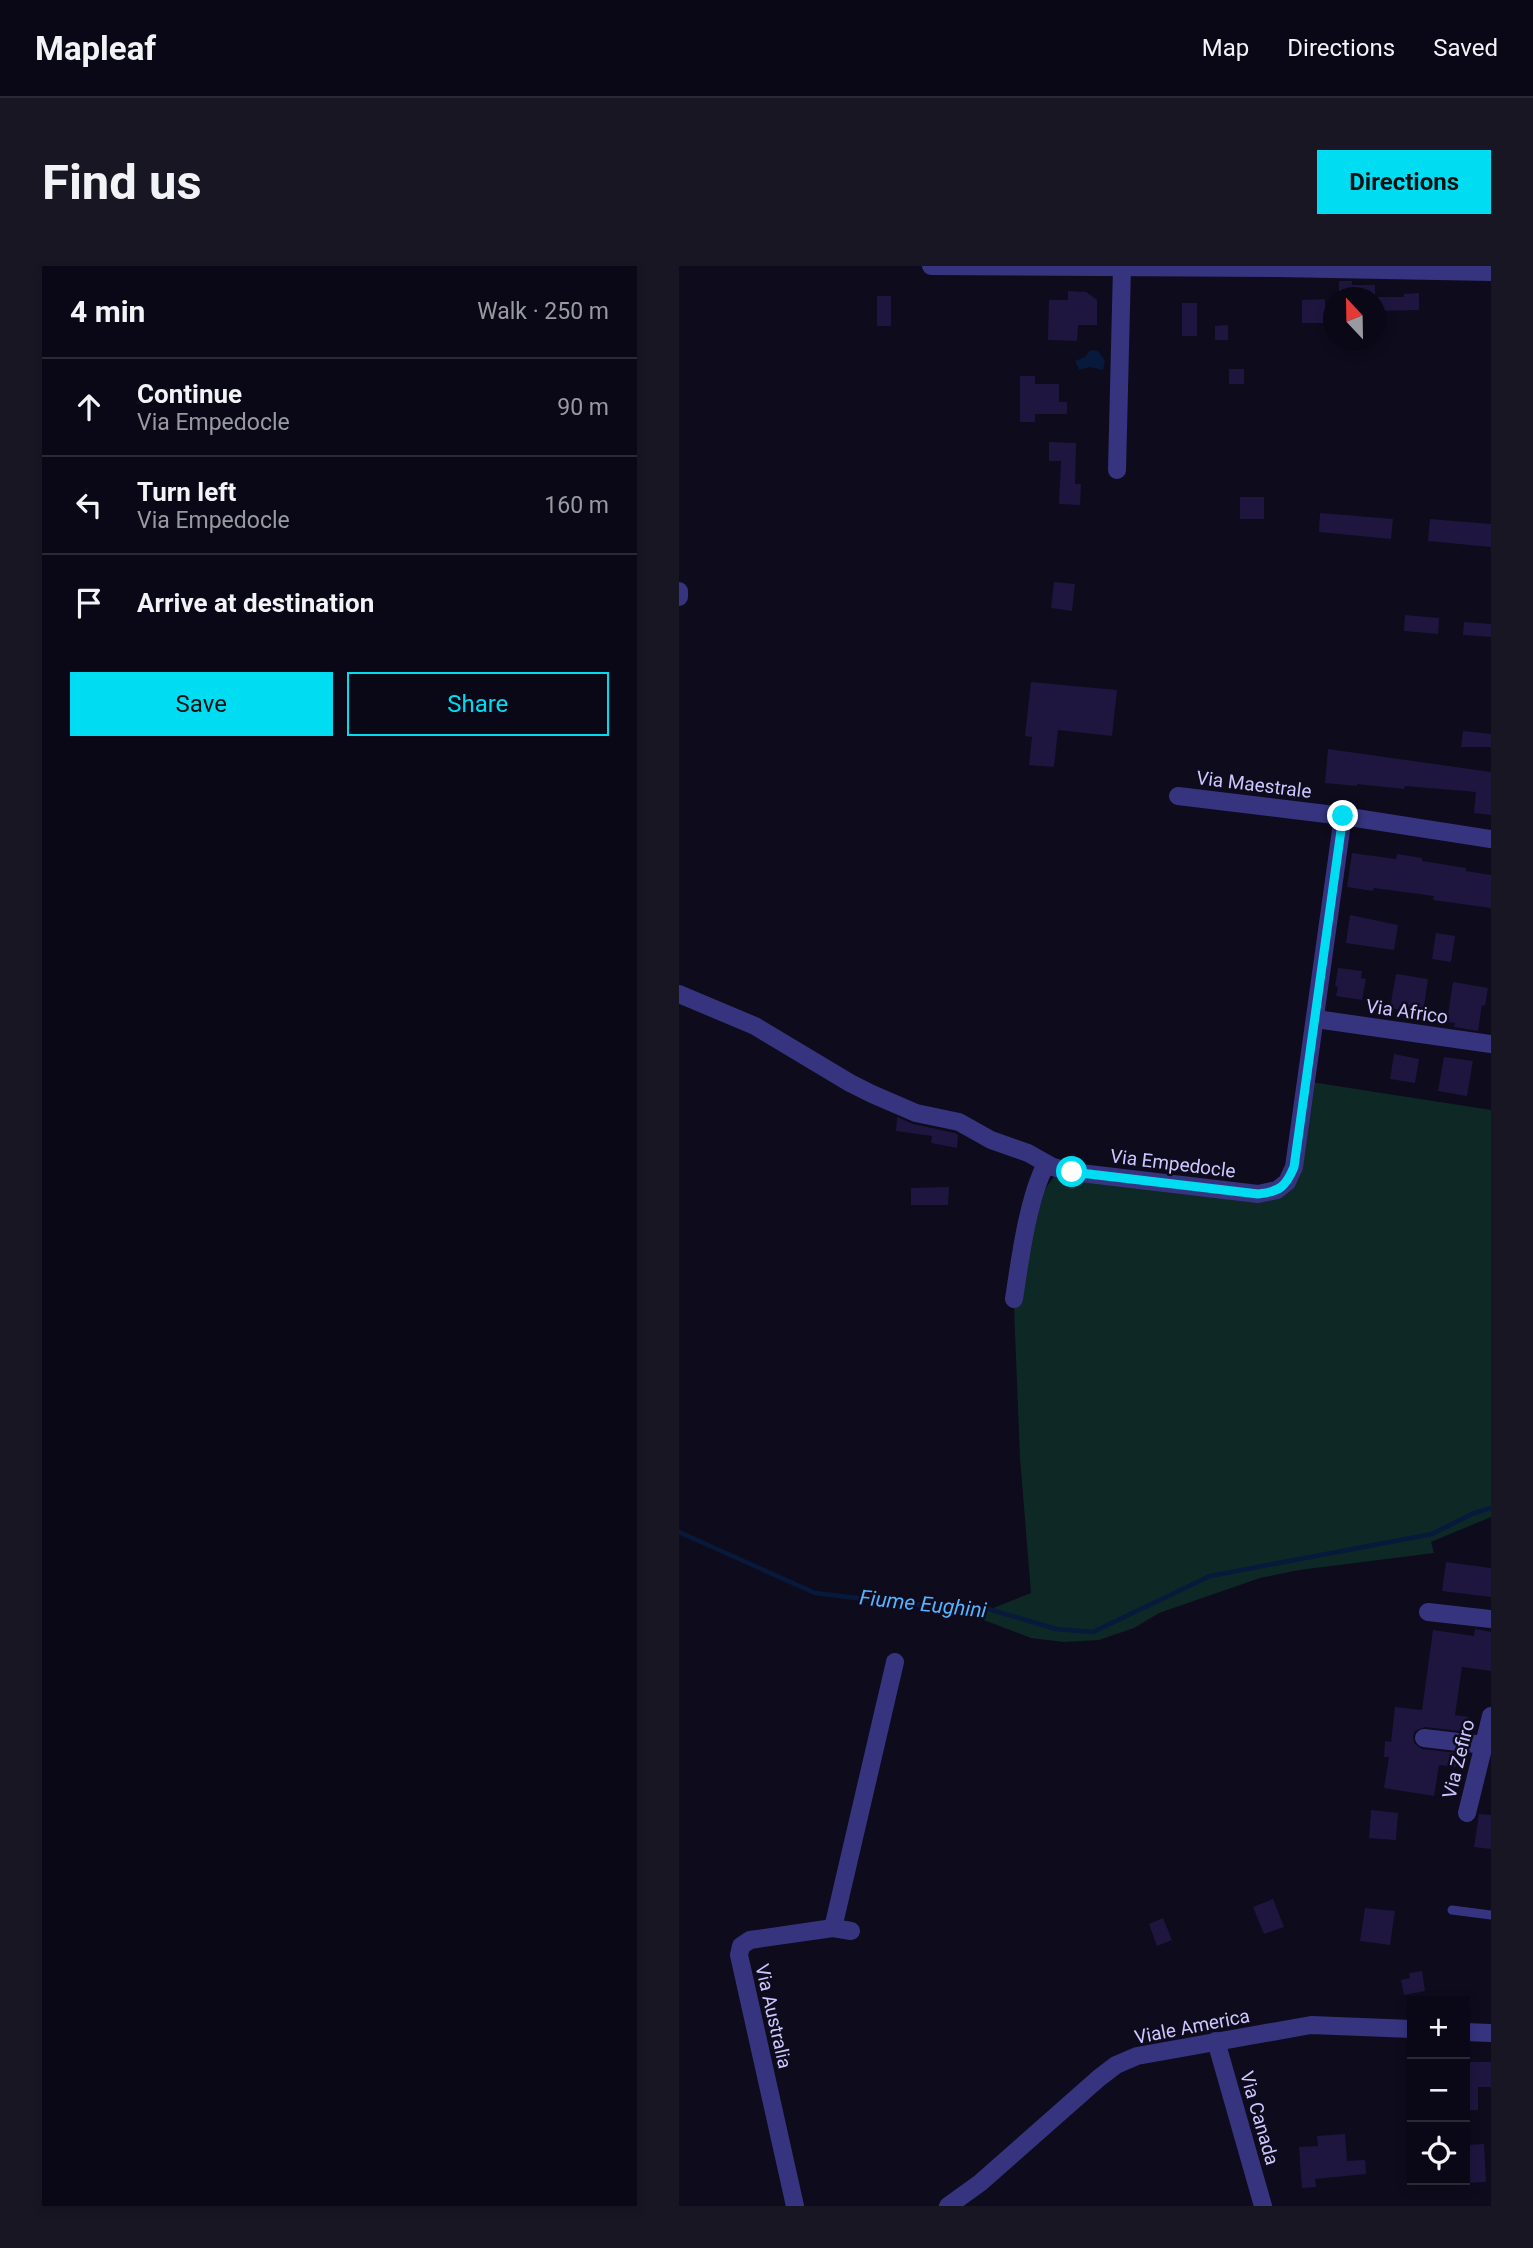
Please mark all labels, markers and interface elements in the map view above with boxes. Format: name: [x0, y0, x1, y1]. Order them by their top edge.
text: Mapleaf: [35, 29, 156, 68]
text: Map: [1202, 34, 1249, 62]
text: Directions: [1287, 34, 1395, 62]
text: Saved: [1433, 34, 1498, 62]
button: Directions: [1317, 150, 1491, 214]
text: Find us: [42, 154, 202, 211]
north arrow: [1323, 287, 1386, 350]
text: 4 min: [70, 294, 145, 329]
text: Walk · 250 m: [477, 298, 609, 325]
text: Continue: [137, 379, 242, 409]
icon: ahead: [70, 388, 108, 426]
text: 90 m: [557, 394, 609, 421]
text: Via Empedocle: [137, 409, 290, 436]
text: Turn left: [137, 477, 236, 507]
icon: left: [70, 486, 108, 524]
text: 160 m: [544, 492, 609, 519]
text: Via Empedocle: [137, 507, 290, 534]
icon: arrive: [70, 584, 108, 622]
text: Arrive at destination: [137, 588, 374, 618]
button: Save: [70, 672, 333, 736]
button: Share: [347, 672, 609, 736]
street label: Via Maestrale: [1195, 766, 1313, 803]
route end: [1327, 800, 1358, 831]
street label: Via Africo: [1364, 994, 1449, 1029]
street label: Via Empedocle: [1109, 1144, 1237, 1183]
route start: [1056, 1156, 1087, 1187]
water label: Fiume Eughini: [858, 1585, 988, 1623]
street label: Via Zefiro: [1438, 1717, 1479, 1801]
street label: Via Australia: [750, 1962, 797, 2071]
map controls: [1407, 1996, 1470, 2185]
button: +: [1407, 1996, 1470, 2059]
street label: Viale America: [1133, 2004, 1252, 2049]
button: −: [1407, 2059, 1470, 2122]
street label: Via Canada: [1235, 2069, 1284, 2168]
button: locate: [1407, 2122, 1470, 2185]

